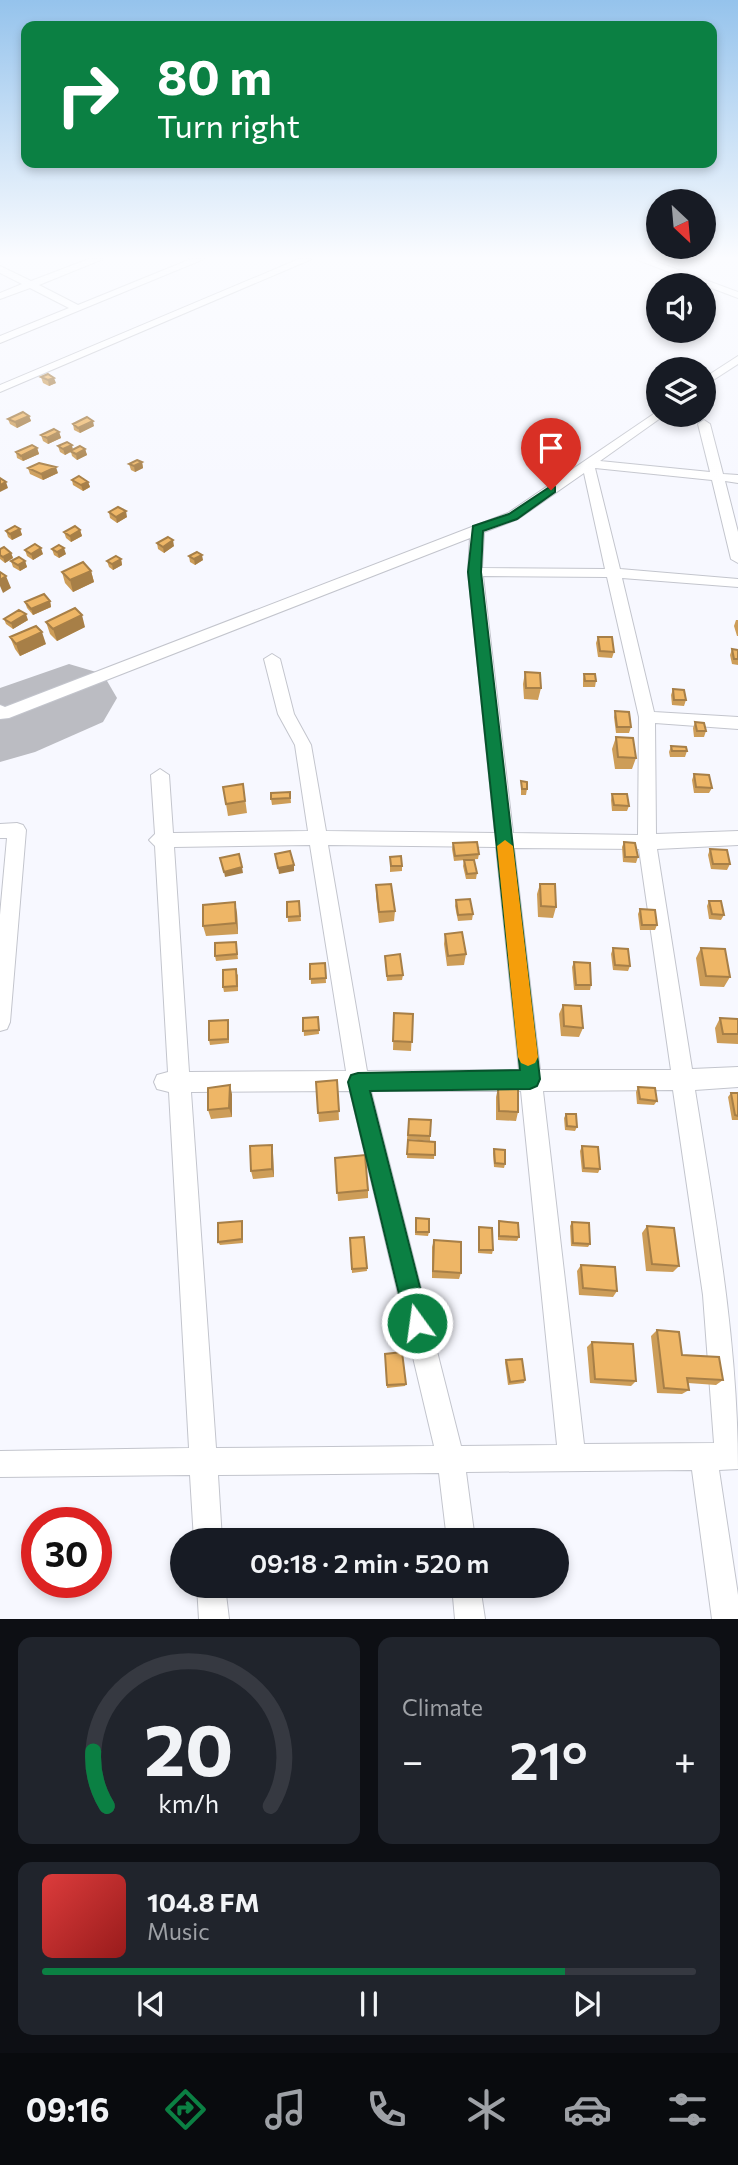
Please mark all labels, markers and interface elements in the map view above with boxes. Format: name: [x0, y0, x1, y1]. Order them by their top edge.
text: 80 m: [157, 45, 272, 105]
icon: right: [42, 49, 133, 140]
text: Turn right: [157, 105, 300, 145]
north arrow: [646, 189, 716, 259]
map controls: [646, 189, 716, 427]
button: sound: [646, 273, 716, 343]
button: layers: [646, 357, 716, 427]
pin: [521, 418, 581, 490]
icon: arrive: [532, 429, 570, 467]
position arrow: [380, 1286, 454, 1360]
speed limit sign: 30: [21, 1507, 112, 1598]
text: 09:18 · 2 min · 520 m: [250, 1547, 489, 1578]
text: Climate: [402, 1693, 483, 1721]
text: 20: [144, 1703, 234, 1792]
text: 21°: [509, 1727, 588, 1791]
text: −: [402, 1736, 424, 1783]
text: +: [674, 1736, 696, 1783]
text: km/h: [159, 1788, 219, 1818]
text: 104.8 FM: [147, 1886, 260, 1917]
text: Music: [147, 1917, 210, 1945]
icon: previous: [132, 1985, 170, 2023]
icon: pause: [350, 1985, 388, 2023]
icon: next: [568, 1985, 606, 2023]
icon: directions: [161, 2085, 210, 2134]
icon: music: [261, 2085, 310, 2134]
icon: phone: [362, 2085, 411, 2134]
icon: climate: [462, 2085, 511, 2134]
icon: car: [563, 2085, 612, 2134]
icon: filters: [663, 2085, 712, 2134]
text: 09:16: [26, 2089, 109, 2129]

